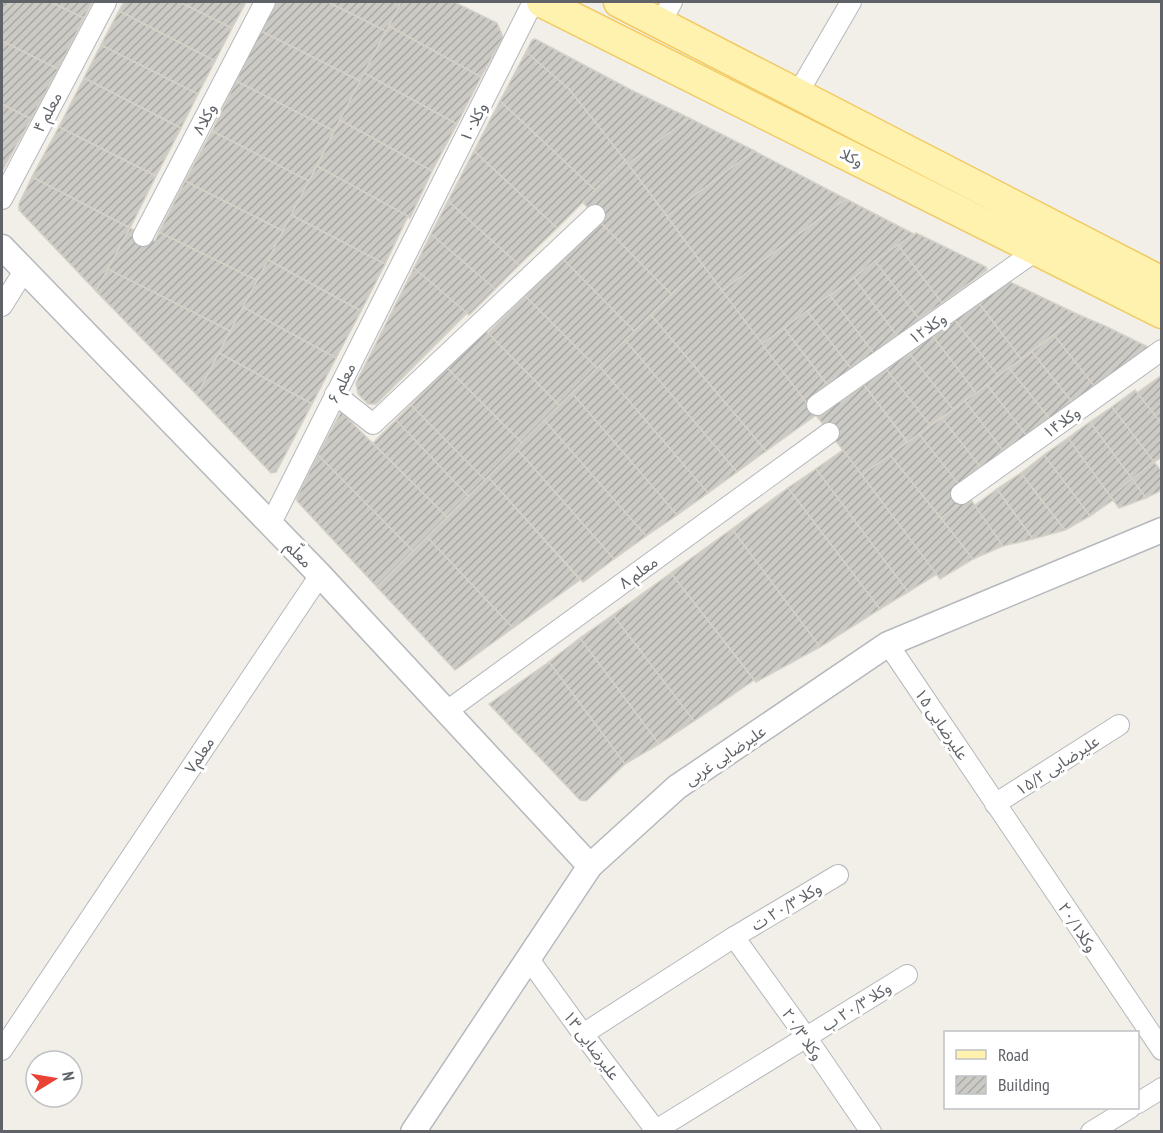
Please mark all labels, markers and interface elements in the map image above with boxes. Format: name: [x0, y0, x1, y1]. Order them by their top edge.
street label: ۴ معلم: [28, 88, 69, 137]
street label: وکلا۱۰: [455, 99, 491, 145]
street label: وکلا۸: [188, 100, 220, 138]
street label: وکلا: [837, 143, 867, 171]
street label: وکلا۱۲: [904, 308, 950, 348]
street label: ۶ معلم: [322, 359, 362, 408]
street label: وکلا۱۴: [1038, 402, 1084, 442]
street label: معلّم: [279, 535, 318, 574]
street label: ۸ معلم: [615, 551, 663, 595]
street label: ۱۵ علیرضایی: [911, 684, 973, 764]
street label: علیرضایی غربی: [681, 721, 769, 789]
street label: ۱۵/۲ علیرضایی: [1011, 730, 1103, 800]
street label: معلم۷: [180, 733, 221, 779]
street label: وکلا ۲۰/۳ ت: [747, 877, 825, 935]
street label: وکلا۲۰/۱: [1054, 898, 1102, 956]
street label: وکلا ۲۰/۳ ب: [818, 977, 894, 1035]
street label: وکلا ۲۰/۳: [778, 1004, 828, 1064]
street label: ۱۳ علیرضایی: [559, 1006, 625, 1084]
legend: [944, 1031, 1139, 1109]
text: Road: [998, 1043, 1029, 1066]
north arrow: [24, 1049, 84, 1109]
text: N: [58, 1070, 79, 1082]
text: Building: [998, 1073, 1050, 1096]

